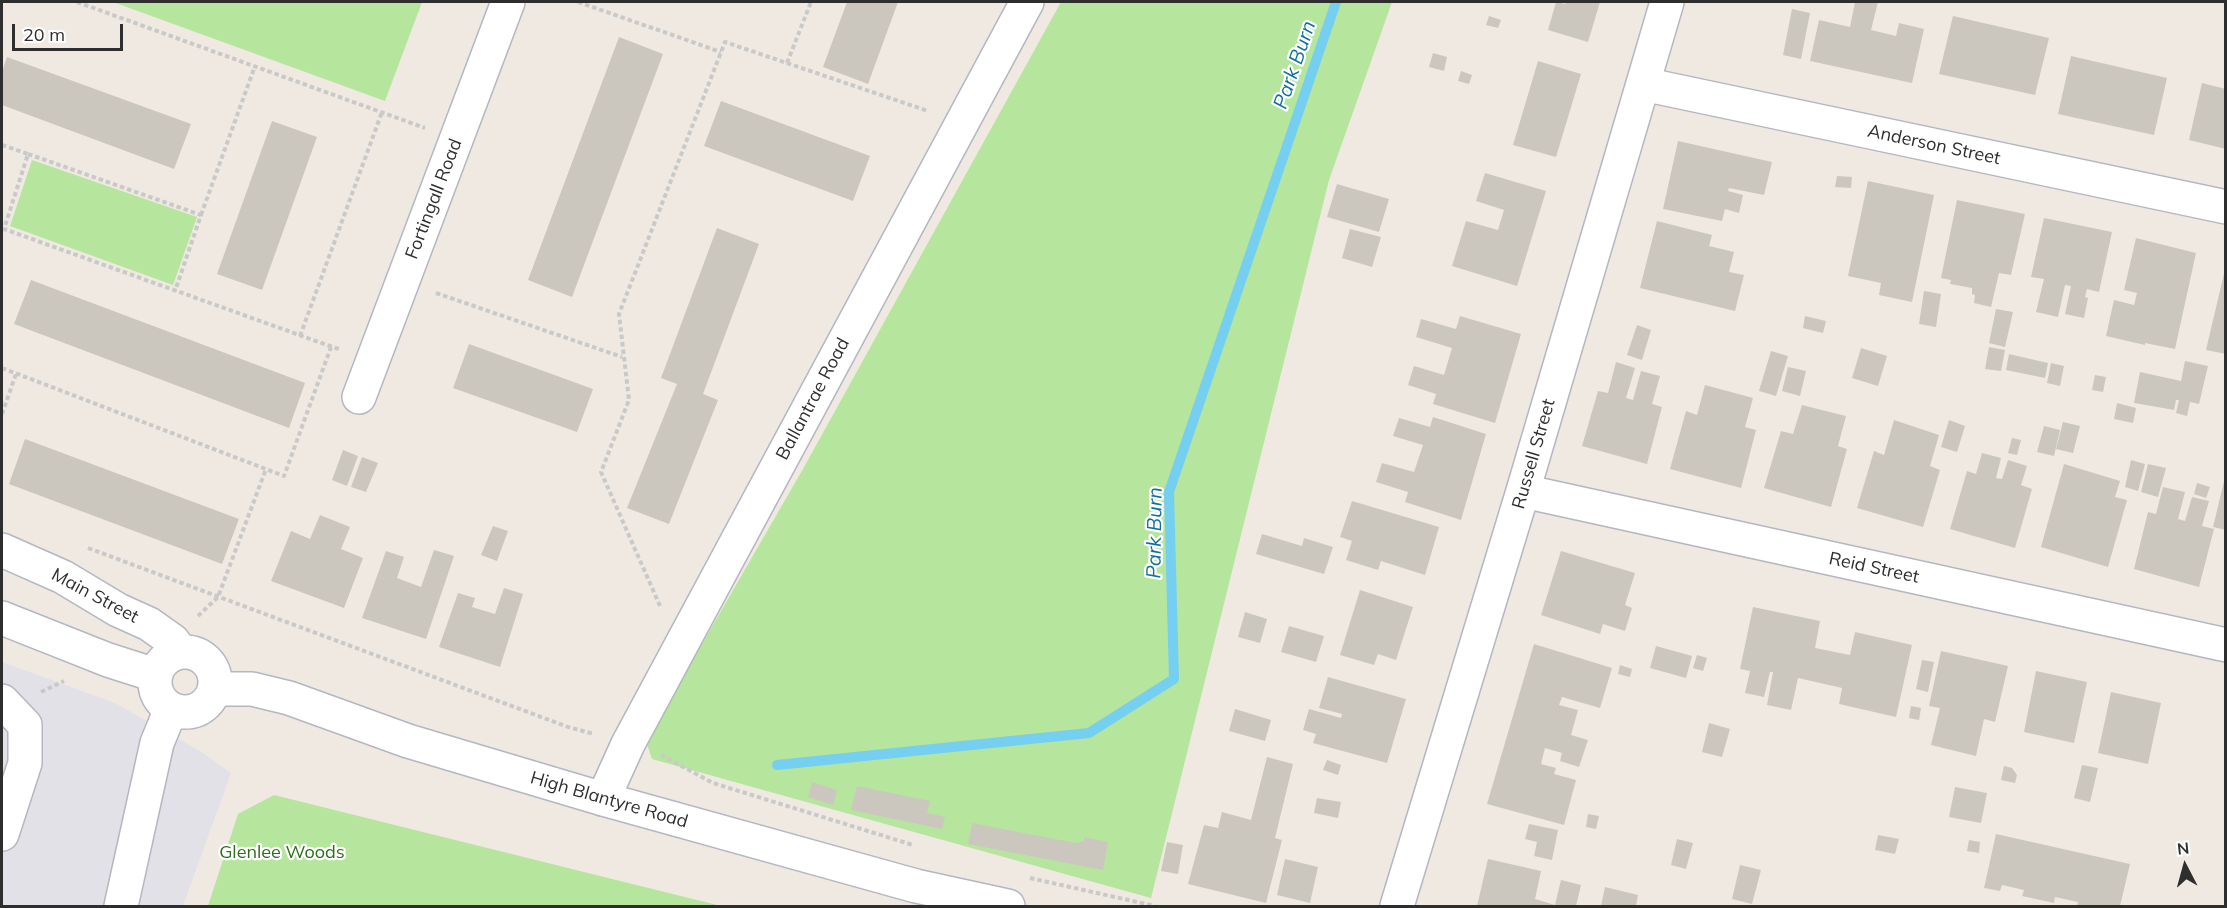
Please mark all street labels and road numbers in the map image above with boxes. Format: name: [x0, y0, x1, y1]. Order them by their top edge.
street label: Anderson Street: [1866, 120, 2002, 170]
street label: Fortingall Road: [401, 136, 467, 262]
street label: Ballantrae Road: [772, 334, 854, 464]
street label: Russell Street: [1508, 396, 1560, 512]
street label: Reid Street: [1827, 548, 1921, 588]
street label: Main Street: [48, 564, 142, 628]
street label: High Blantyre Road: [528, 767, 690, 833]

